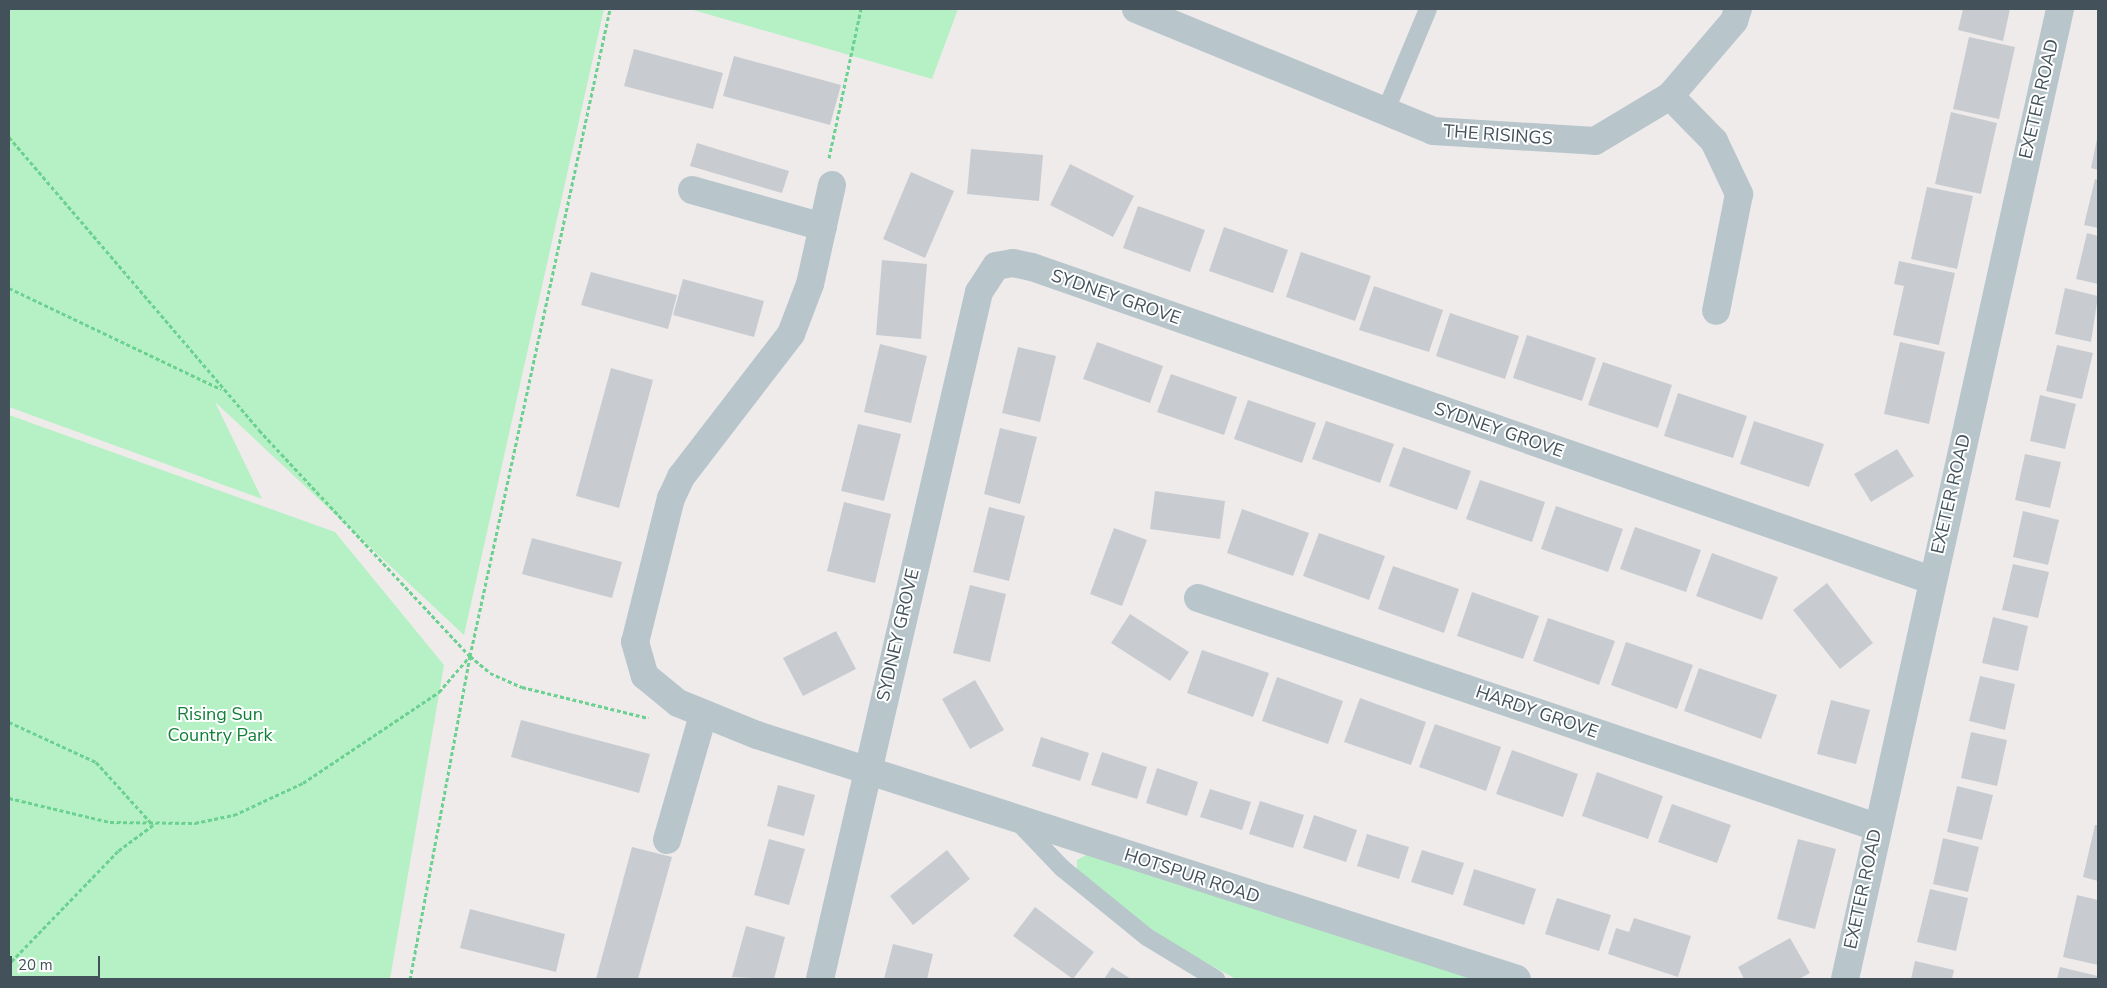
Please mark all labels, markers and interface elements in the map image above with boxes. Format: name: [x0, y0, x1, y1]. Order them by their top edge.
street label: EXETER ROAD: [2015, 37, 2063, 161]
street label: THE RISINGS: [1443, 120, 1553, 150]
street label: SYDNEY GROVE: [1048, 265, 1184, 329]
street label: SYDNEY GROVE: [1431, 398, 1567, 462]
street label: EXETER ROAD: [1927, 432, 1975, 556]
street label: SYDNEY GROVE: [872, 566, 924, 704]
street label: HARDY GROVE: [1473, 681, 1601, 743]
park label: Rising Sun Country Park: [168, 704, 272, 746]
street label: EXETER ROAD: [1840, 827, 1886, 951]
street label: HOTSPUR ROAD: [1121, 844, 1263, 908]
scale bar: [12, 946, 102, 978]
text: 20 m: [18, 955, 53, 975]

